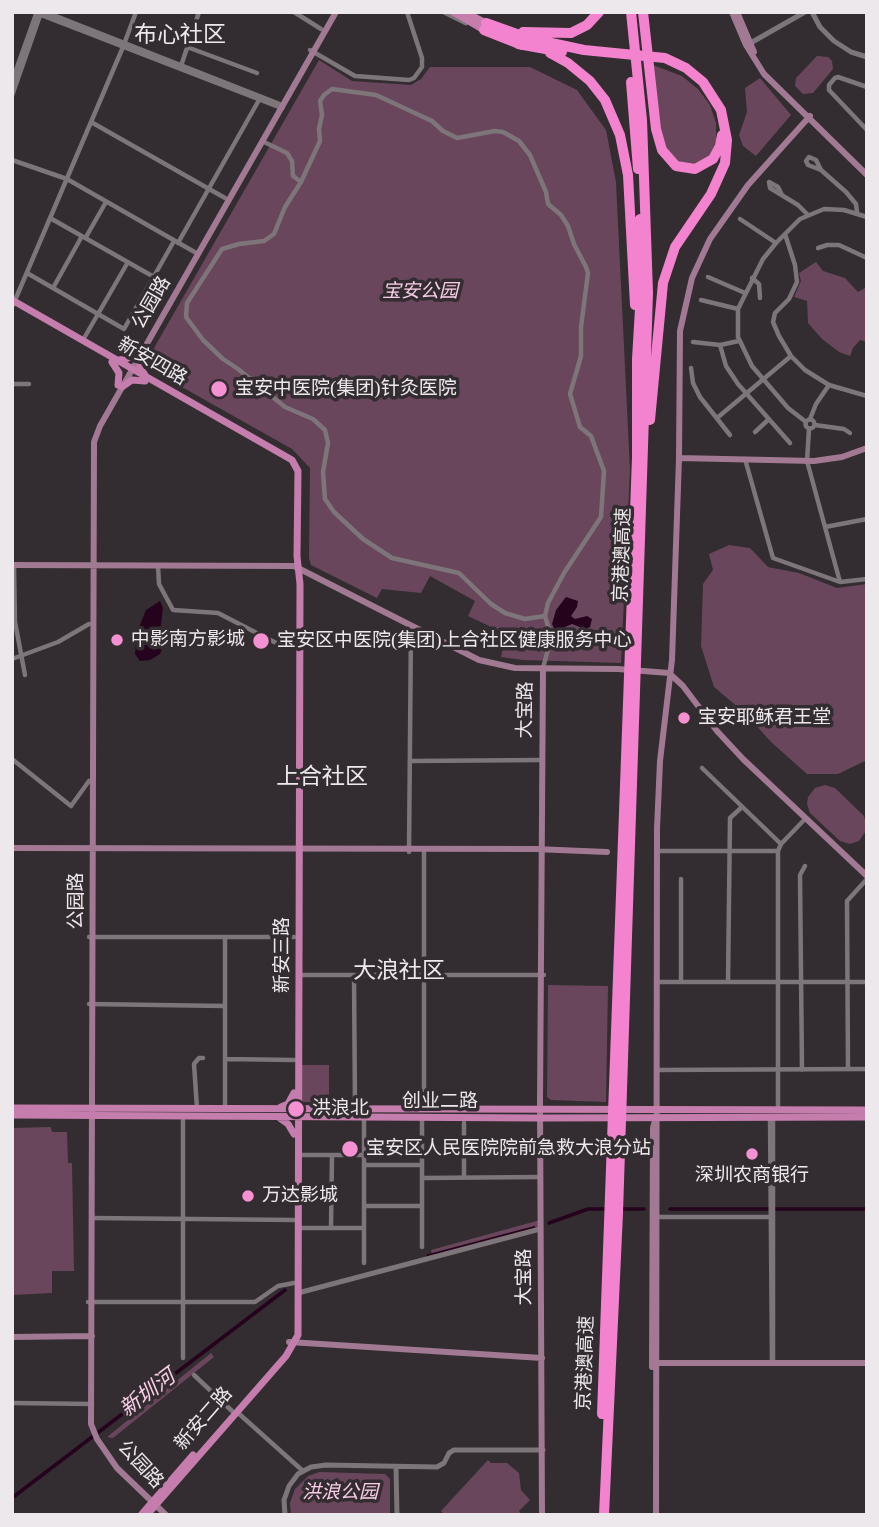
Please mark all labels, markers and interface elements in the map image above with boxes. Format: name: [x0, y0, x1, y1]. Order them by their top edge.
district label: 布心社区: [134, 22, 226, 50]
street label: 公园路: [128, 273, 176, 333]
park label: 宝安公园: [382, 281, 458, 303]
street label: 新安四路: [113, 333, 191, 391]
place label: 宝安中医院(集团)针灸医院: [235, 378, 457, 400]
marker: 宝安中医院(集团)针灸医院: [209, 379, 229, 399]
street label: 京港澳高速: [610, 507, 636, 603]
place label: 中影南方影城: [131, 629, 245, 651]
place label: 宝安区中医院(集团)上合社区健康服务中心: [277, 630, 632, 652]
marker: 宝安区中医院(集团)上合社区健康服务中心: [251, 631, 271, 651]
marker: 中影南方影城: [109, 632, 125, 648]
street label: 大宝路: [514, 681, 538, 739]
place label: 宝安耶稣君王堂: [698, 707, 831, 729]
marker: 宝安耶稣君王堂: [676, 710, 692, 726]
district label: 上合社区: [276, 764, 368, 792]
street label: 公园路: [66, 873, 88, 929]
street label: 新安三路: [272, 917, 294, 993]
district label: 大浪社区: [353, 958, 445, 986]
street label: 创业二路: [402, 1091, 478, 1113]
place label: 洪浪北: [312, 1098, 369, 1120]
marker: 洪浪北: [286, 1099, 306, 1119]
place label: 宝安区人民医院院前急救大浪分站: [366, 1138, 651, 1160]
marker: 宝安区人民医院院前急救大浪分站: [340, 1139, 360, 1159]
marker: 深圳农商银行: [744, 1146, 760, 1162]
place label: 深圳农商银行: [695, 1165, 809, 1187]
place label: 万达影城: [262, 1185, 338, 1207]
marker: 万达影城: [240, 1188, 256, 1204]
street label: 大宝路: [514, 1249, 536, 1305]
street label: 京港澳高速: [573, 1315, 599, 1411]
water label: 新圳河: [115, 1365, 181, 1423]
street label: 新安二路: [170, 1383, 238, 1455]
street label: 公园路: [112, 1436, 168, 1494]
park label: 洪浪公园: [302, 1482, 378, 1504]

